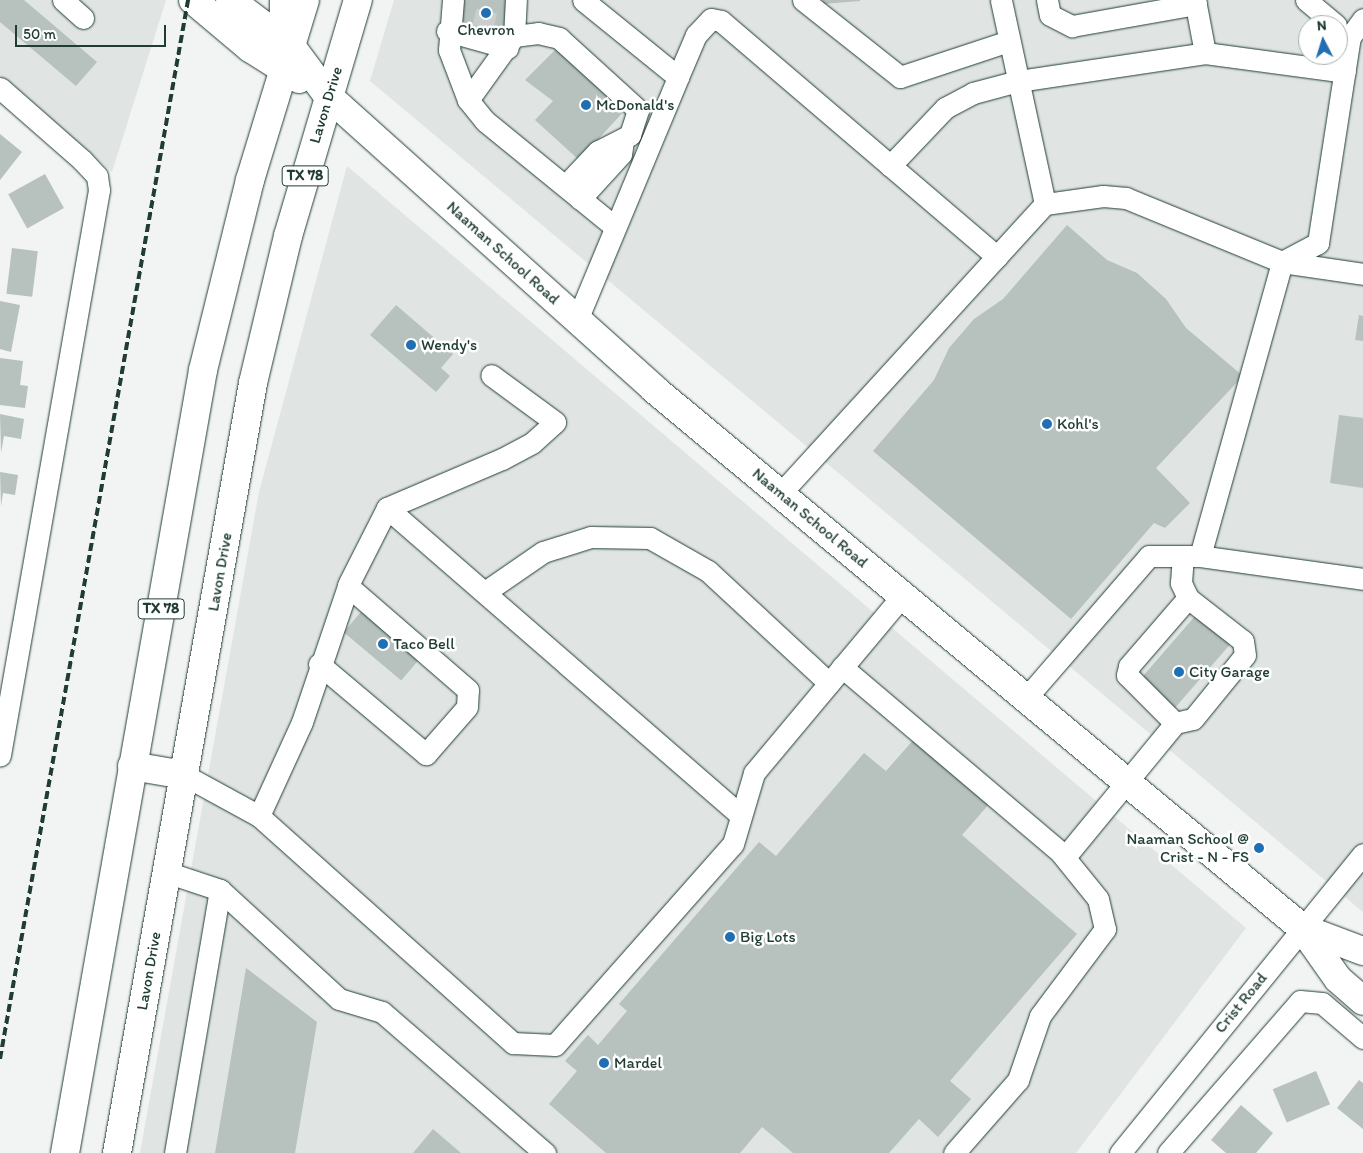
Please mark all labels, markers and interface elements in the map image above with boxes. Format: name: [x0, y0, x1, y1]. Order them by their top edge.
marker: Chevron: [480, 7, 492, 19]
scale bar: [18, 15, 169, 47]
north arrow: [1298, 15, 1348, 65]
text: N: [1316, 17, 1327, 34]
place label: Chevron: [457, 20, 515, 40]
text: 50 m: [23, 25, 56, 43]
street label: Lavon Drive: [305, 64, 347, 146]
place label: McDonald's: [596, 95, 674, 115]
marker: McDonald's: [580, 99, 592, 111]
road number: TX 78: [281, 164, 329, 188]
street label: Naaman School Road: [443, 198, 563, 308]
place label: Wendy's: [421, 335, 477, 355]
marker: Wendy's: [405, 339, 417, 351]
place label: Kohl's: [1057, 414, 1099, 434]
marker: Kohl's: [1041, 418, 1053, 430]
street label: Naaman School Road: [748, 464, 872, 572]
street label: Lavon Drive: [204, 531, 236, 613]
road number: TX 78: [137, 596, 185, 622]
place label: Taco Bell: [393, 634, 455, 654]
marker: Taco Bell: [377, 638, 389, 650]
place label: City Garage: [1189, 662, 1270, 682]
marker: City Garage: [1173, 666, 1185, 678]
place label: Naaman School @ Crist - N - FS: [1127, 829, 1249, 867]
marker: Naaman School @ Crist - N - FS: [1253, 842, 1265, 854]
place label: Big Lots: [740, 927, 796, 947]
street label: Lavon Drive: [133, 930, 165, 1012]
marker: Big Lots: [724, 931, 736, 943]
street label: Crist Road: [1211, 969, 1271, 1037]
place label: Mardel: [614, 1053, 662, 1073]
marker: Mardel: [598, 1057, 610, 1069]

